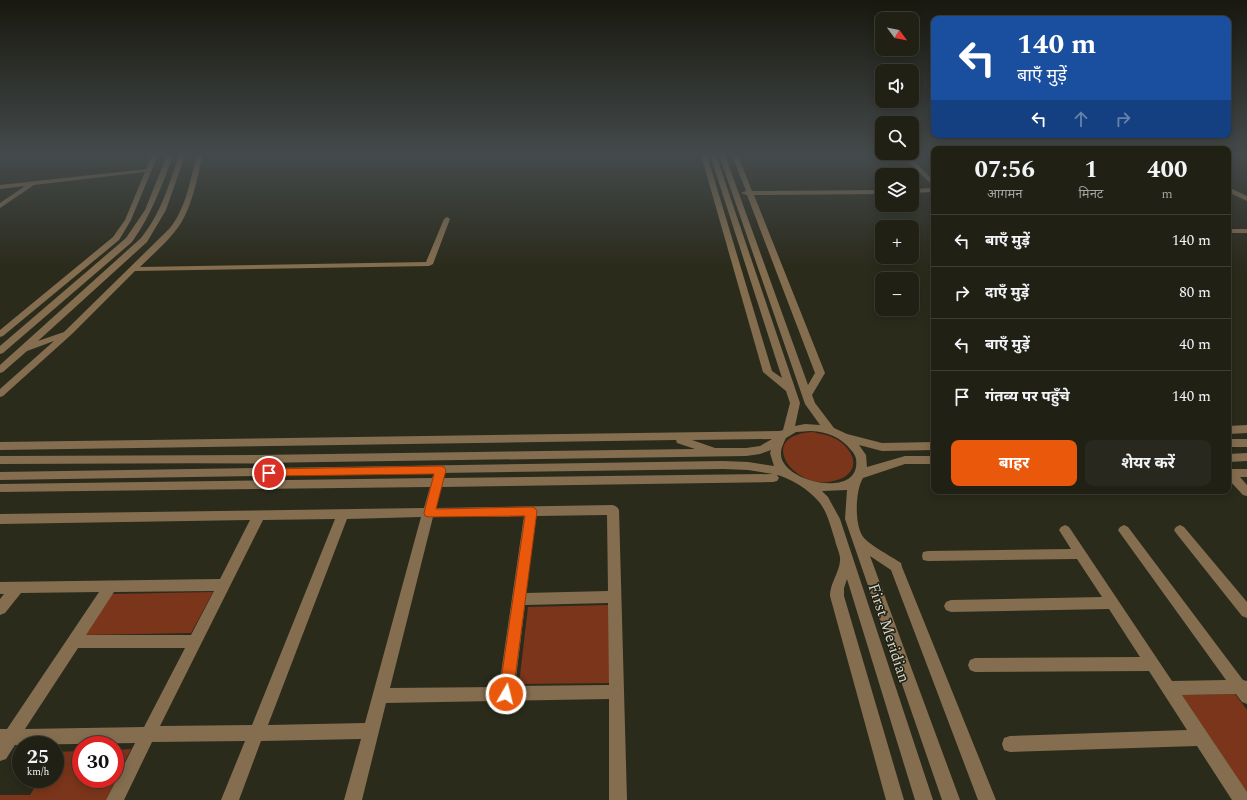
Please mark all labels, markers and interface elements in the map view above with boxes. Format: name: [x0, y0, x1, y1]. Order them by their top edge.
north arrow: [875, 12, 919, 56]
map controls: [875, 12, 919, 316]
text: 140 m: [1017, 23, 1096, 66]
icon: left: [951, 32, 1003, 84]
text: बाएँ मुड़ें: [1017, 62, 1067, 89]
button: sound: [875, 64, 919, 108]
icon: left: [1028, 108, 1050, 130]
icon: ahead: [1070, 108, 1092, 130]
icon: right: [1112, 108, 1134, 130]
button: search: [875, 116, 919, 160]
text: 07:56: [975, 152, 1035, 188]
text: 1: [1084, 152, 1098, 188]
text: 400: [1147, 152, 1187, 188]
button: layers: [875, 168, 919, 212]
text: आगमन: [987, 184, 1023, 204]
text: मिनट: [1078, 184, 1103, 204]
text: m: [1162, 184, 1173, 204]
button: +: [875, 220, 919, 264]
text: बाएँ मुड़ें: [985, 229, 1030, 252]
text: 140 m: [1172, 229, 1211, 252]
icon: left: [951, 230, 973, 252]
button: −: [875, 272, 919, 316]
text: दाएँ मुड़ें: [985, 281, 1029, 304]
text: 80 m: [1179, 281, 1211, 304]
icon: right: [951, 282, 973, 304]
text: बाएँ मुड़ें: [985, 333, 1030, 356]
text: 40 m: [1179, 333, 1211, 356]
icon: left: [951, 334, 973, 356]
text: गंतव्य पर पहुँचे: [985, 385, 1070, 408]
text: 140 m: [1172, 385, 1211, 408]
icon: arrive: [951, 386, 973, 408]
button: बाहर: [951, 440, 1077, 486]
button: शेयर करें: [1085, 440, 1211, 486]
pin: [252, 456, 286, 490]
icon: arrive: [258, 462, 280, 484]
street label: First Meridian: [862, 580, 916, 686]
position arrow: [485, 673, 527, 715]
speed limit sign: 30: [72, 736, 124, 788]
text: 25: [27, 742, 49, 772]
text: km/h: [27, 764, 49, 780]

